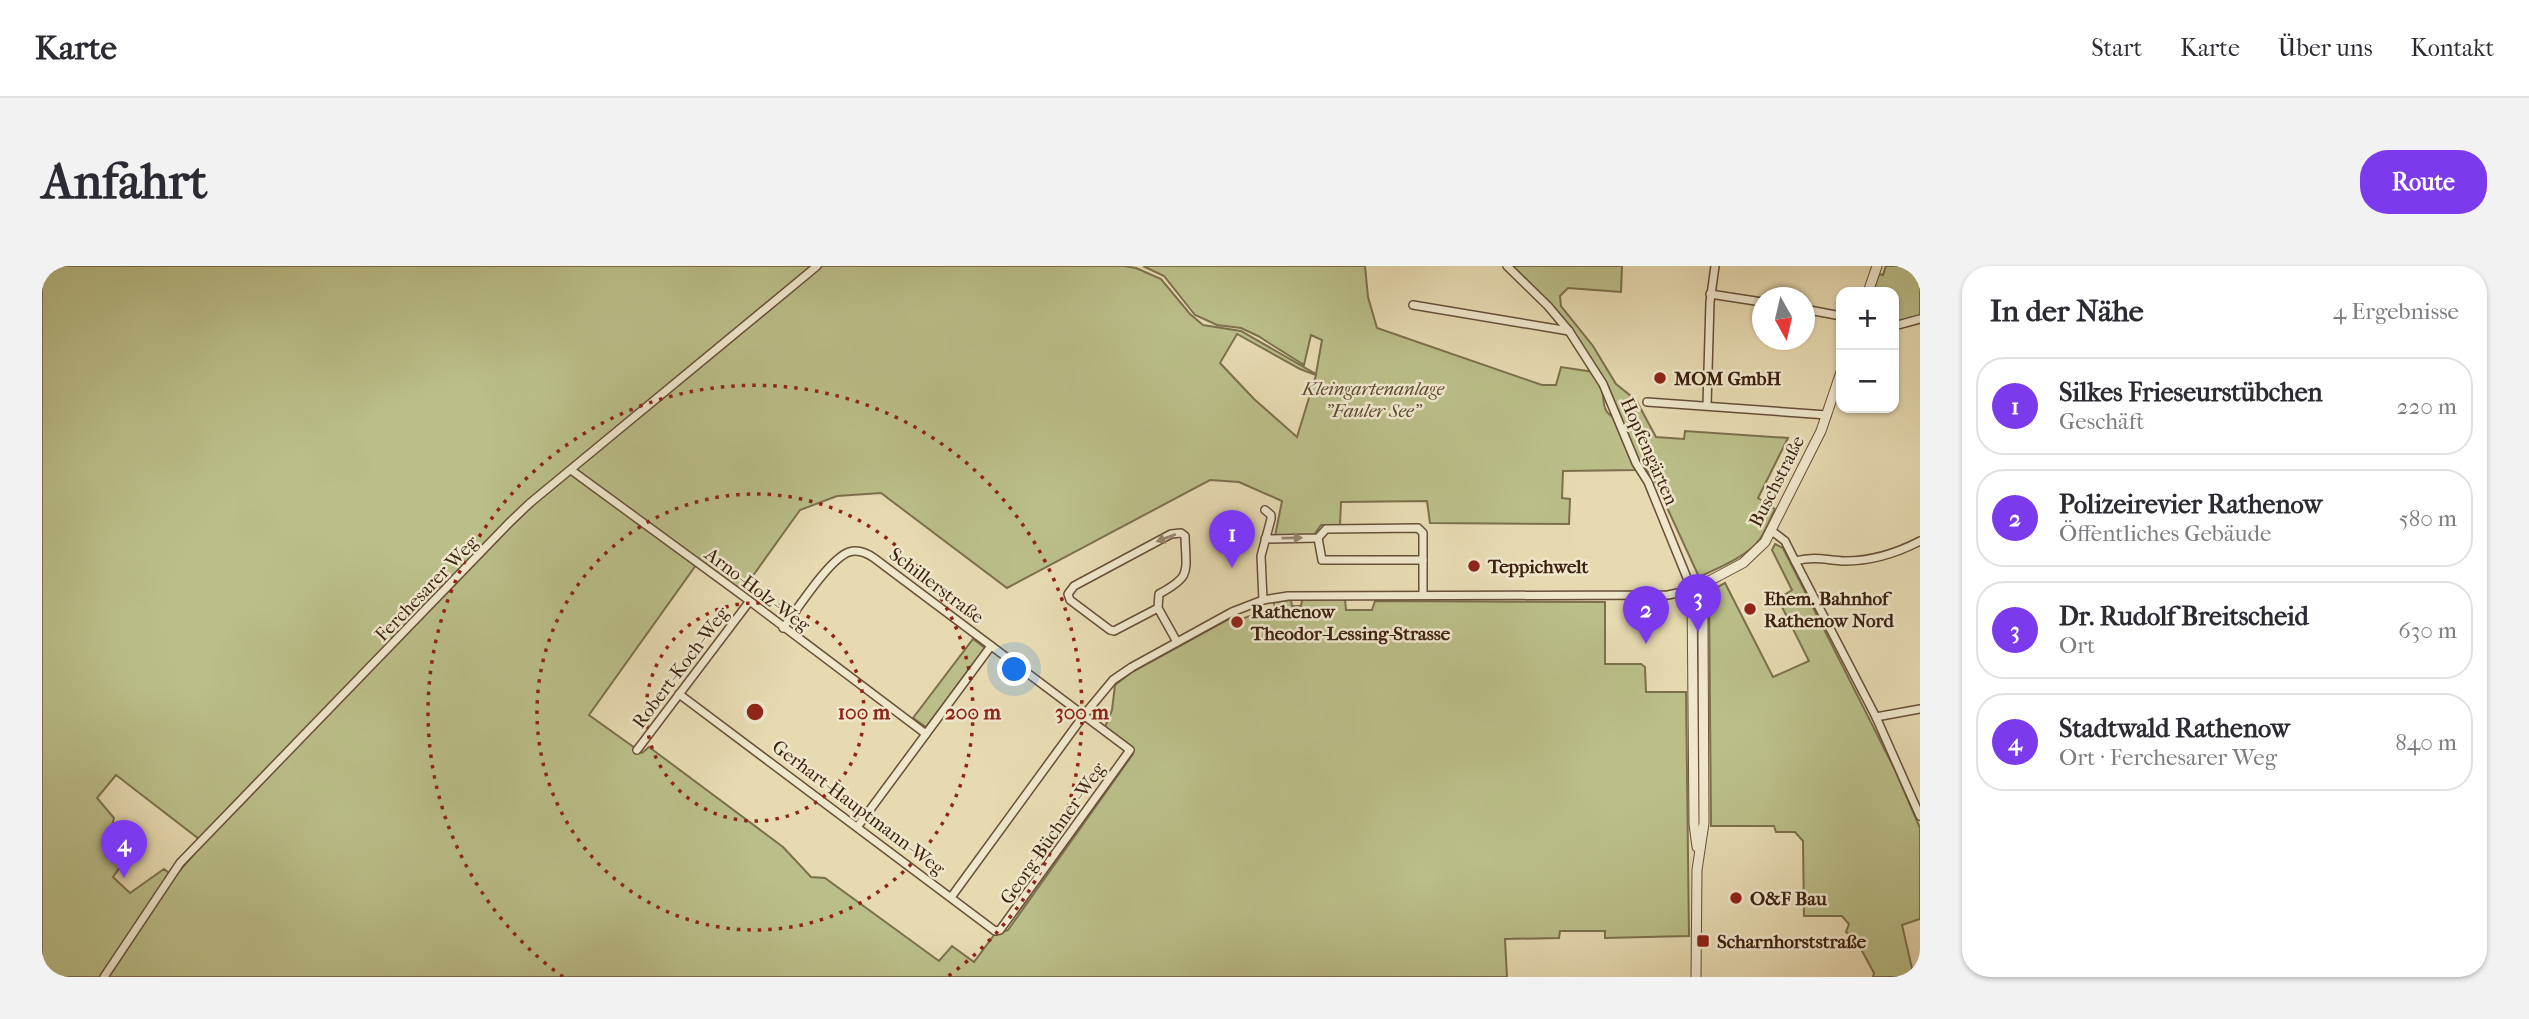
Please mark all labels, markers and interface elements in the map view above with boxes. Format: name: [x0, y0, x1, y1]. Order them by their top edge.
text: Karte: [35, 29, 117, 68]
text: Start: [2091, 34, 2142, 62]
text: Karte: [2180, 34, 2240, 62]
text: Über uns: [2278, 34, 2373, 62]
text: Kontakt: [2411, 34, 2494, 62]
button: Route: [2360, 150, 2487, 214]
text: Anfahrt: [42, 153, 207, 211]
north arrow: [1752, 287, 1815, 350]
map controls: [1836, 287, 1899, 413]
button: +: [1836, 287, 1899, 350]
text: In der Nähe: [1990, 294, 2144, 329]
text: 4 Ergebnisse: [2333, 298, 2459, 325]
button: −: [1836, 350, 1899, 413]
place label: MOM GmbH: [1673, 368, 1781, 390]
marker: MOM GmbH: [1652, 370, 1668, 386]
text: Silkes Frieseurstübchen: [2059, 377, 2323, 408]
park label: Kleingartenanlage "Fauler See": [1300, 378, 1445, 422]
text: 1: [2011, 393, 2019, 420]
text: 220 m: [2397, 393, 2457, 420]
street label: Hopfengärten: [1616, 394, 1683, 509]
text: Geschäft: [2059, 408, 2145, 435]
street label: Buschstraße: [1744, 432, 1809, 531]
text: Polizeirevier Rathenow: [2059, 489, 2322, 520]
text: 2: [2009, 505, 2021, 532]
text: 580 m: [2399, 505, 2457, 532]
pin: 1: [1209, 510, 1255, 568]
text: Öffentliches Gebäude: [2059, 520, 2271, 547]
street label: Ferchesarer Weg: [371, 531, 483, 646]
one-way arrow: [1156, 532, 1177, 543]
one-way arrow: [1281, 533, 1303, 544]
street label: Arno-Holz-Weg: [700, 543, 815, 637]
street label: Schillerstraße: [885, 543, 988, 629]
place label: Teppichwelt: [1487, 556, 1588, 578]
marker: Teppichwelt: [1466, 558, 1482, 574]
pin: 3: [1675, 574, 1721, 632]
pin: 2: [1623, 586, 1669, 644]
place label: Ehem. Bahnhof Rathenow Nord: [1764, 588, 1894, 632]
place label: Rathenow Theodor-Lessing-Strasse: [1250, 601, 1451, 645]
marker: Ehem. Bahnhof Rathenow Nord: [1742, 601, 1758, 617]
text: Dr. Rudolf Breitscheid: [2059, 601, 2309, 632]
street label: Robert-Koch-Weg: [628, 602, 734, 733]
marker: Rathenow Theodor-Lessing-Strasse: [1229, 614, 1245, 630]
text: 3: [2010, 617, 2020, 644]
text: 630 m: [2398, 617, 2457, 644]
text: Ort: [2059, 632, 2095, 659]
your location: [997, 652, 1031, 686]
centre of rings: [743, 700, 767, 724]
text: 100 m: [838, 700, 891, 724]
text: 200 m: [945, 700, 1002, 724]
text: 300 m: [1055, 700, 1109, 724]
text: Stadtwald Rathenow: [2059, 713, 2290, 744]
text: 4: [2008, 729, 2022, 756]
text: 840 m: [2395, 729, 2457, 756]
street label: Gerhart-Hauptmann-Weg: [768, 736, 950, 880]
text: Ort · Ferchesarer Weg: [2059, 744, 2277, 771]
street label: Georg-Büchner-Weg: [996, 758, 1110, 909]
pin: 4: [101, 820, 147, 878]
place label: O&F Bau: [1750, 888, 1827, 910]
marker: O&F Bau: [1728, 890, 1744, 906]
place label: Scharnhorststraße: [1717, 931, 1867, 953]
marker: Scharnhorststraße: [1695, 933, 1711, 949]

